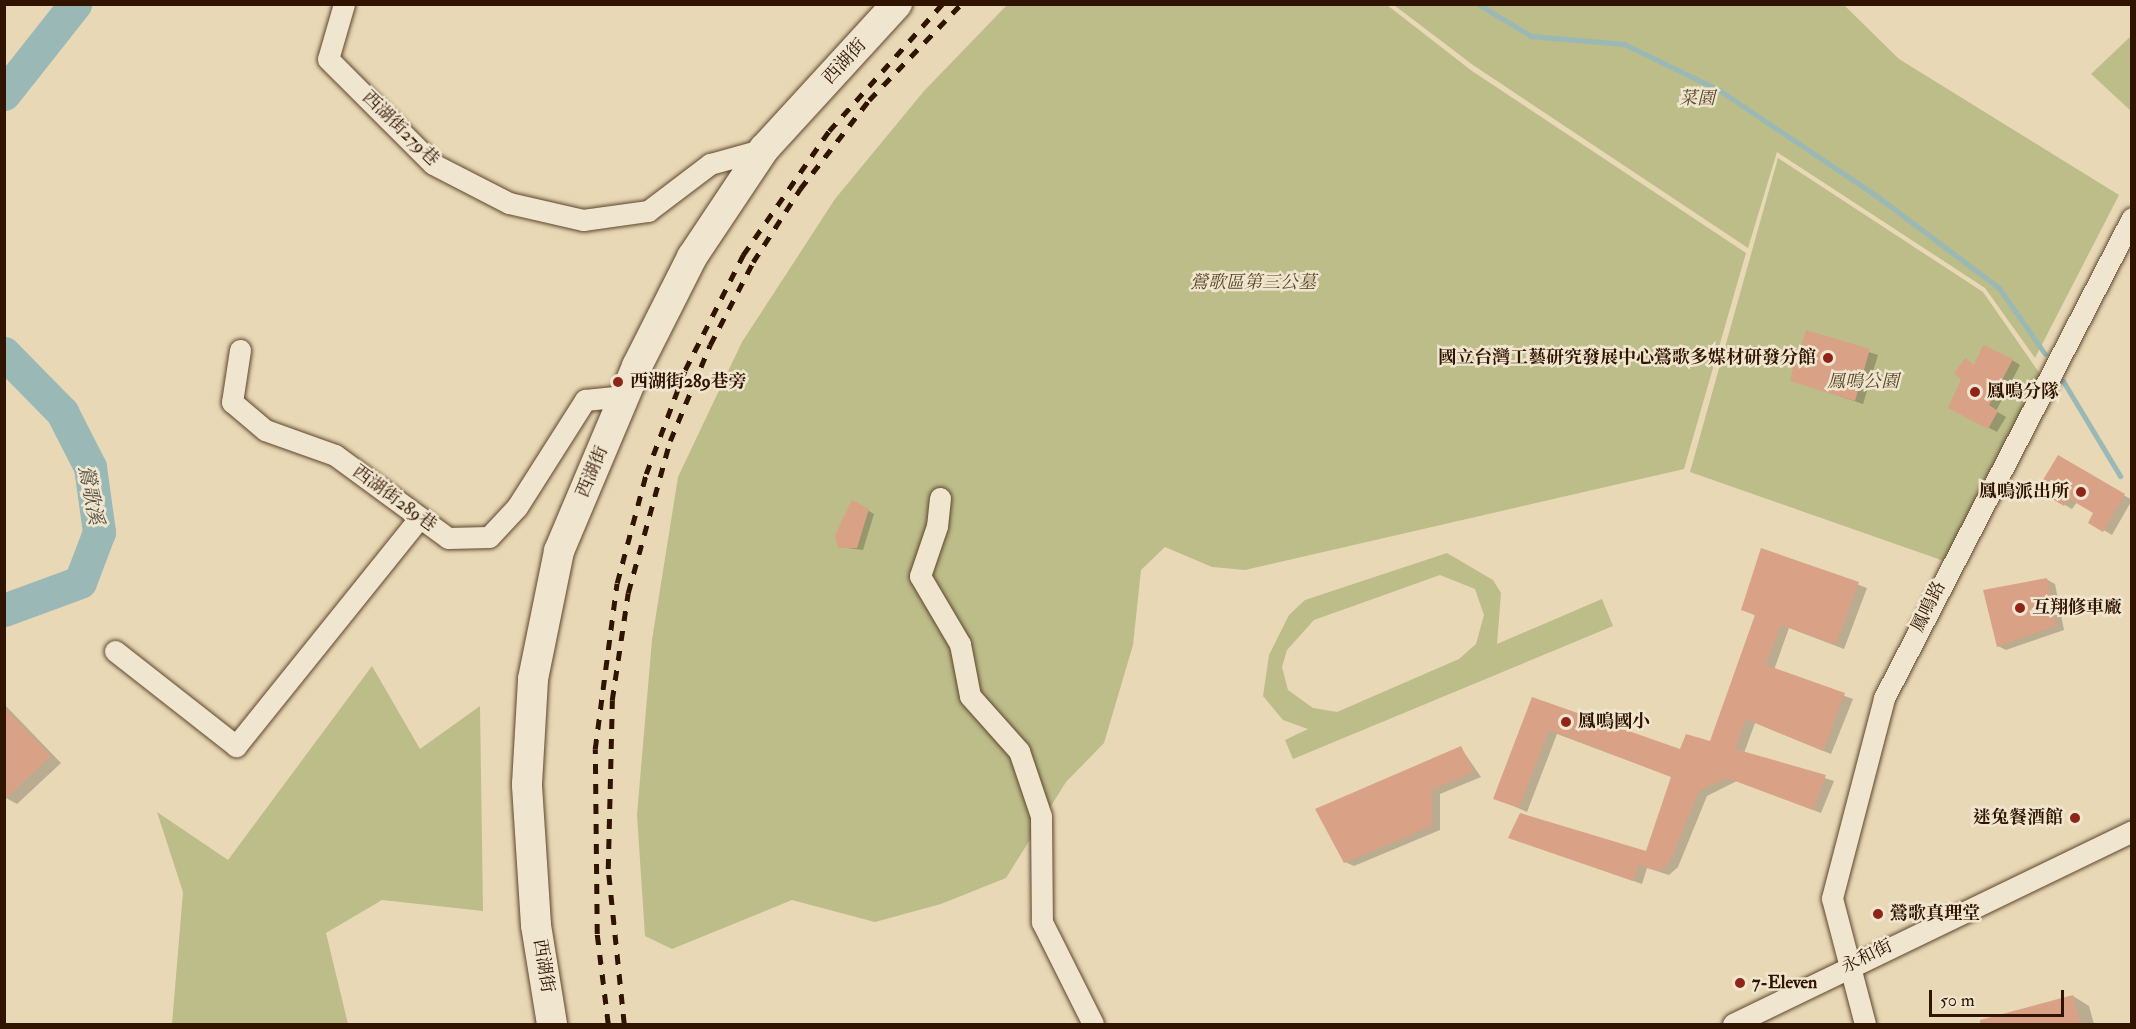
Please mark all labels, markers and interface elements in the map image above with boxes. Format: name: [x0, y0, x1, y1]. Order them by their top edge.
street label: 西湖街: [819, 35, 871, 89]
street label: 西湖街279巷: [357, 87, 443, 171]
park label: 菜園: [1679, 88, 1715, 110]
park label: 鶯歌區第三公墓: [1190, 272, 1316, 294]
place label: 國立台灣工藝研究發展中心鶯歌多媒材研發分館: [1438, 347, 1816, 369]
marker: 國立台灣工藝研究發展中心鶯歌多媒材研發分館: [1821, 351, 1835, 365]
place label: 西湖街289巷旁: [630, 371, 747, 393]
park label: 鳳鳴公園: [1827, 371, 1899, 393]
marker: 西湖街289巷旁: [611, 375, 625, 389]
place label: 鳳鳴分隊: [1987, 381, 2059, 403]
marker: 鳳鳴分隊: [1968, 385, 1982, 399]
street label: 西湖街: [573, 443, 613, 501]
street label: 西湖街289巷: [348, 461, 440, 537]
water label: 鶯歌溪: [73, 463, 109, 527]
place label: 鳳鳴派出所: [1979, 481, 2069, 503]
marker: 鳳鳴派出所: [2074, 485, 2088, 499]
street label: 鳳鳴路: [1907, 578, 1951, 636]
place label: 互翔修車廠: [2032, 597, 2122, 619]
marker: 互翔修車廠: [2013, 601, 2027, 615]
place label: 鳳鳴國小: [1578, 711, 1650, 733]
marker: 鳳鳴國小: [1559, 715, 1573, 729]
place label: 迷兔餐酒館: [1973, 807, 2063, 829]
marker: 迷兔餐酒館: [2068, 811, 2082, 825]
place label: 鶯歌真理堂: [1890, 903, 1980, 925]
marker: 鶯歌真理堂: [1871, 907, 1885, 921]
street label: 永和街: [1838, 935, 1896, 979]
street label: 西湖街: [528, 938, 558, 994]
place label: 7-Eleven: [1752, 972, 1817, 994]
marker: 7-Eleven: [1733, 976, 1747, 990]
scale bar: [1932, 978, 2067, 1016]
text: 50 m: [1940, 989, 1975, 1012]

